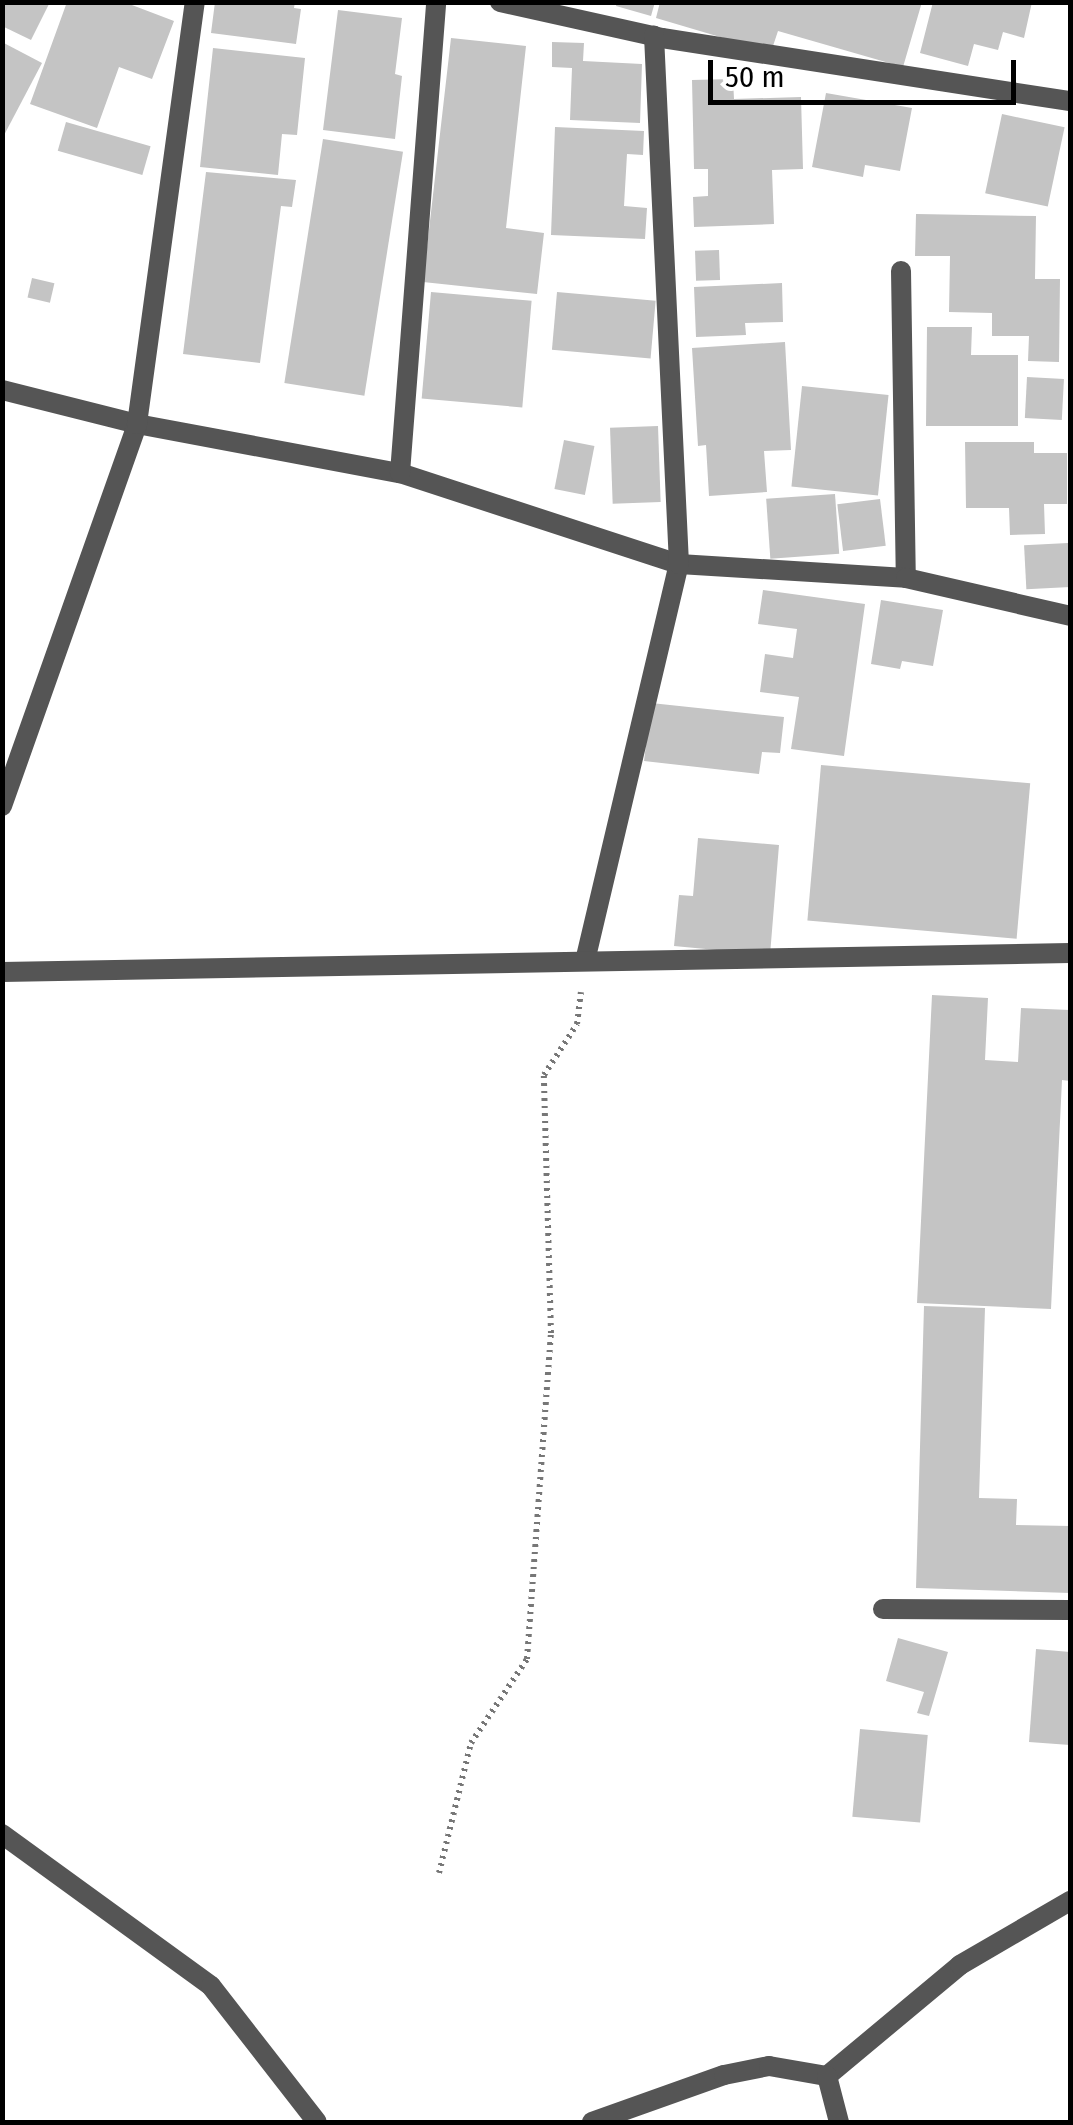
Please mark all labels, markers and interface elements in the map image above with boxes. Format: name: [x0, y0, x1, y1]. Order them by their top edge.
scale bar: [713, 40, 1020, 102]
text: 50 m: [725, 59, 785, 95]

